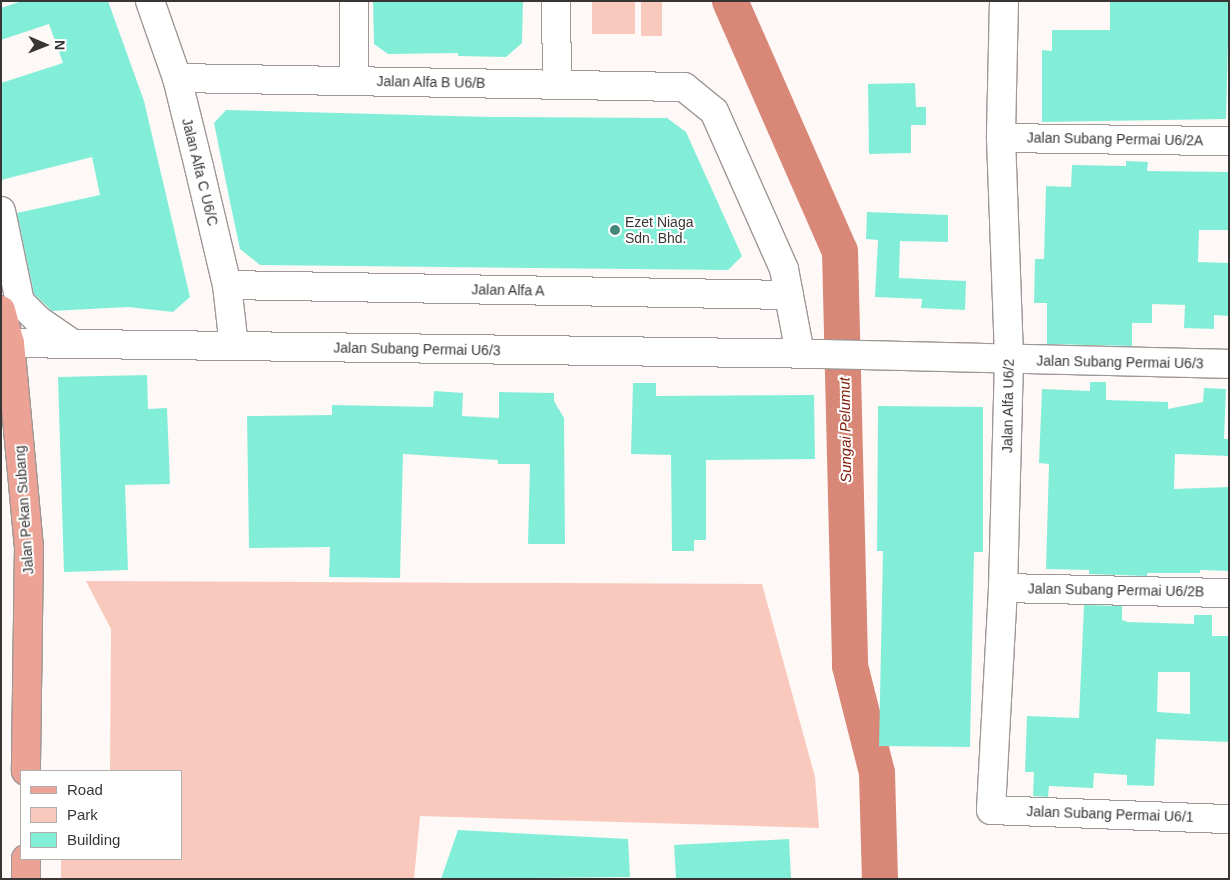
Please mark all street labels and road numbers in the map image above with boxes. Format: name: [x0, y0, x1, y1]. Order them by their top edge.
street label: Jalan Alfa B U6/B: [376, 73, 486, 91]
street label: Jalan Alfa C U6/C: [178, 116, 222, 228]
street label: Jalan Subang Permai U6/2A: [1027, 129, 1203, 149]
street label: Jalan Alfa A: [471, 281, 545, 299]
street label: Jalan Subang Permai U6/3: [333, 339, 501, 359]
street label: Jalan Subang Permai U6/3: [1036, 352, 1204, 372]
street label: Jalan Alfa U6/2: [999, 358, 1017, 454]
street label: Jalan Pekan Subang: [11, 445, 37, 575]
street label: Jalan Subang Permai U6/2B: [1028, 580, 1204, 600]
street label: Jalan Subang Permai U6/1: [1026, 803, 1194, 825]

